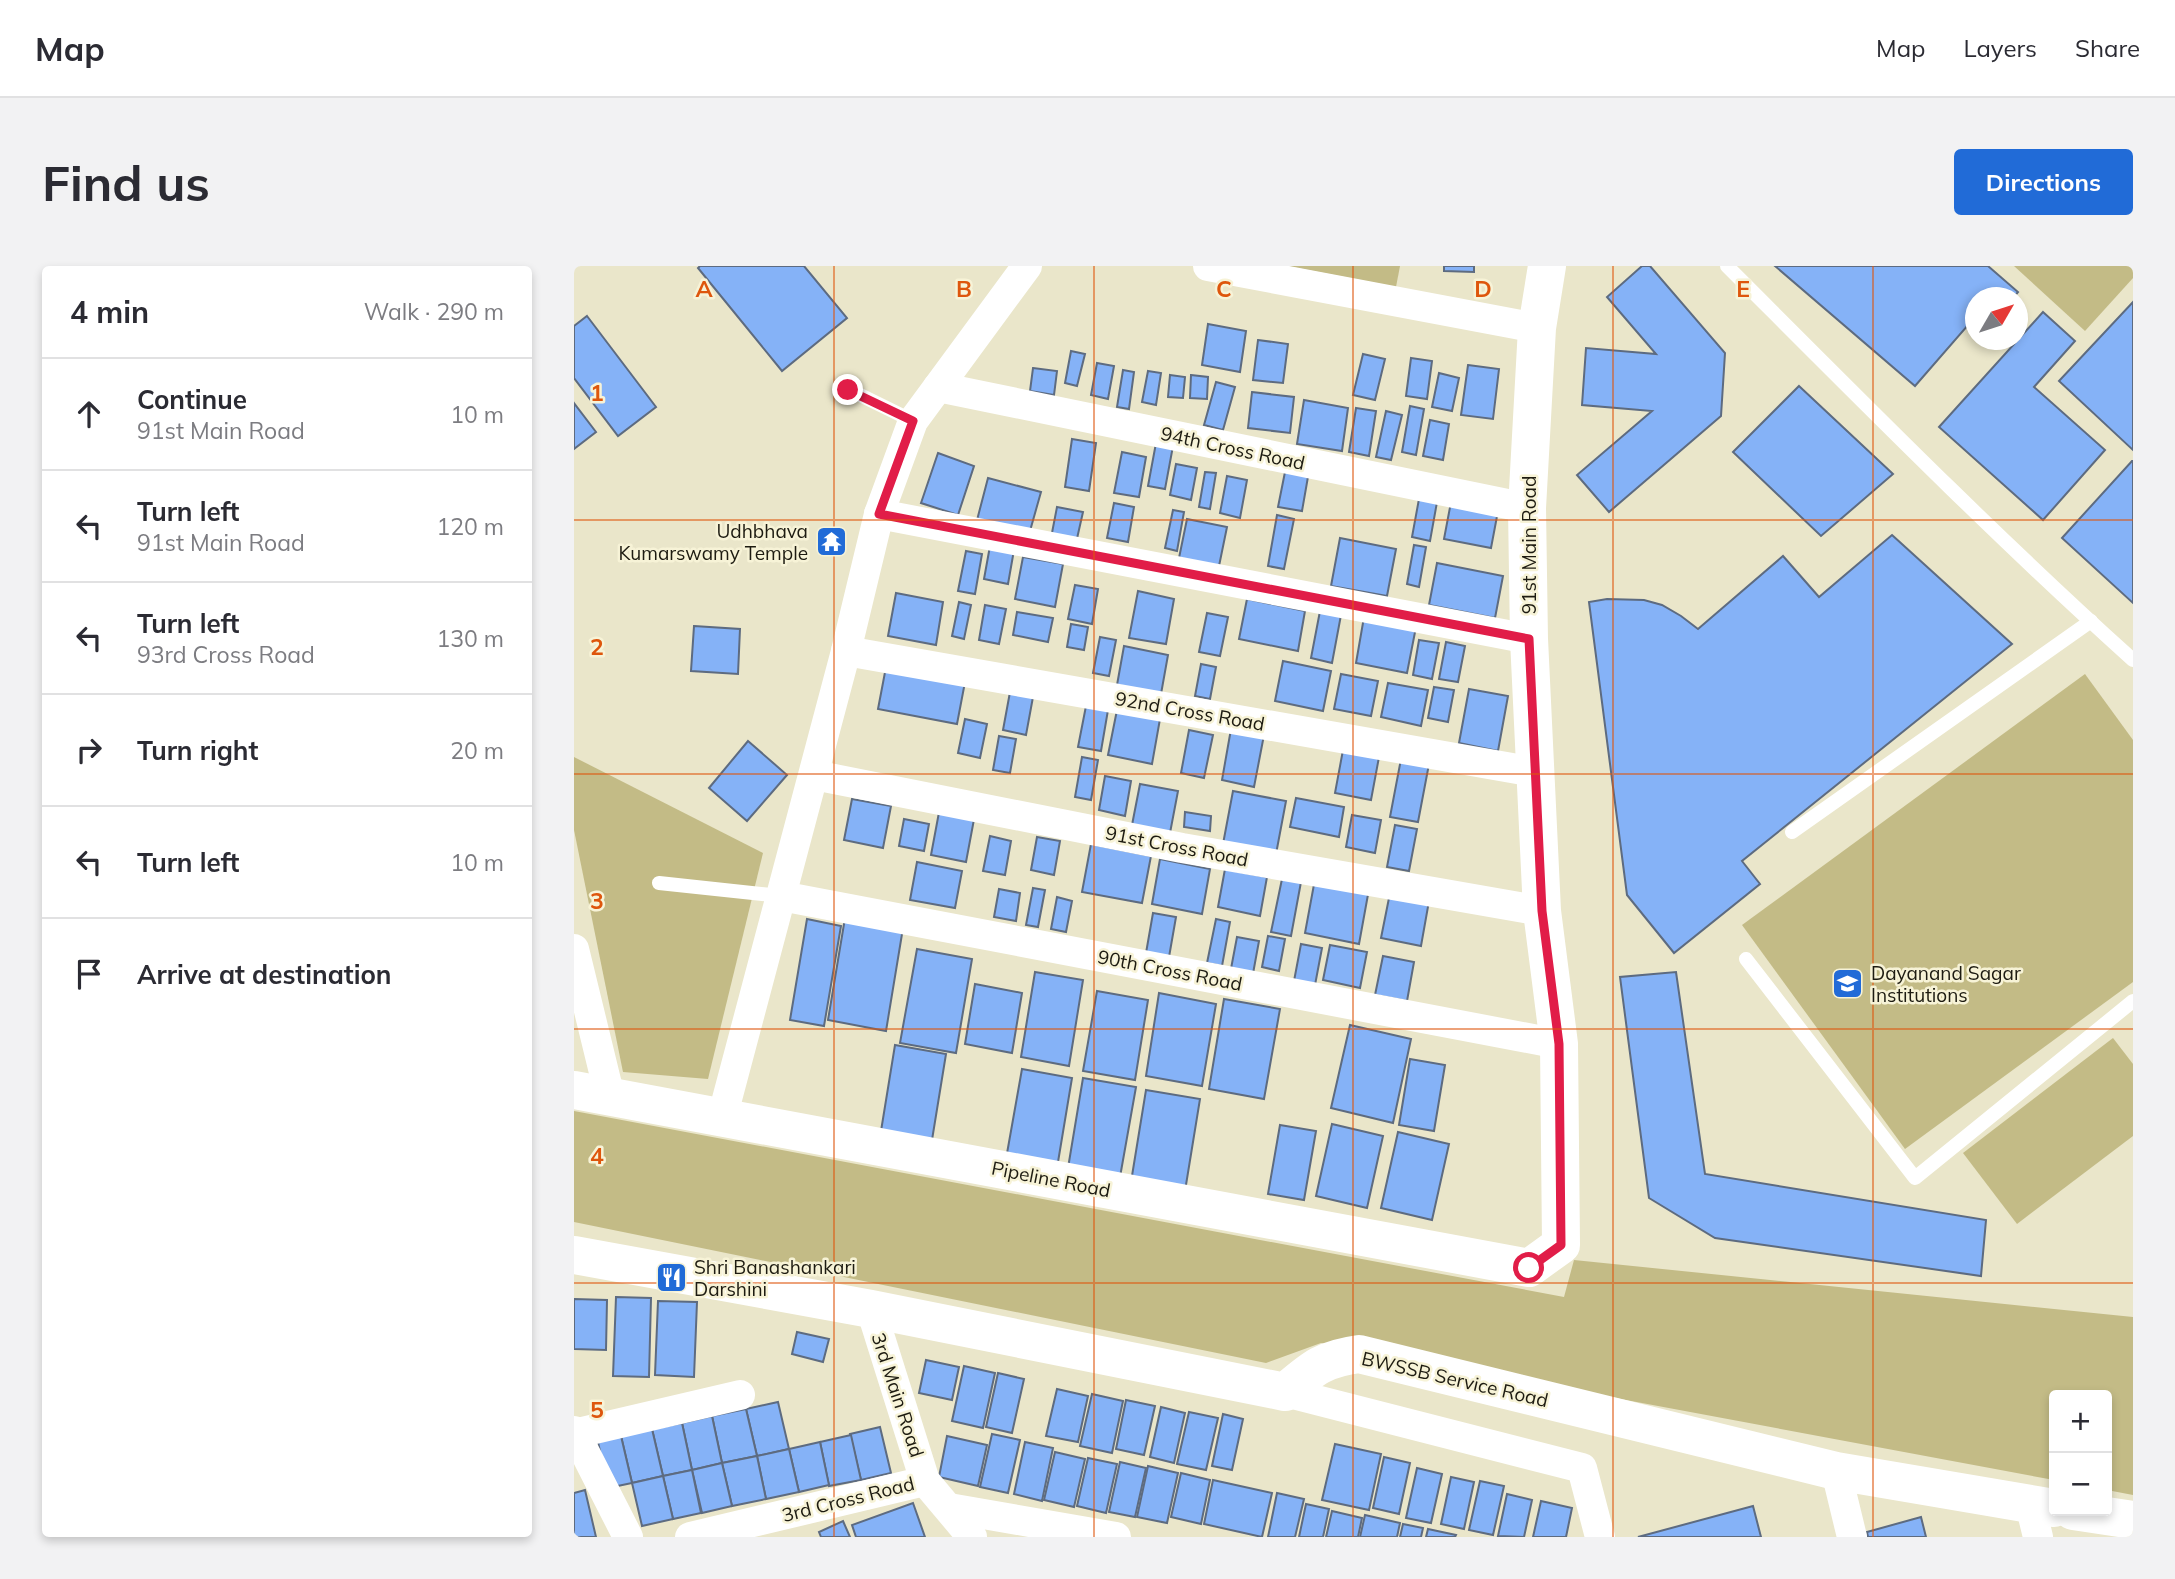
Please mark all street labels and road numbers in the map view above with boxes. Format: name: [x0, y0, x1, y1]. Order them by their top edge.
street label: 94th Cross Road: [1159, 421, 1307, 475]
street label: 91st Main Road: [1517, 476, 1541, 614]
street label: 92nd Cross Road: [1113, 686, 1267, 736]
street label: 91st Cross Road: [1104, 820, 1250, 872]
street label: 90th Cross Road: [1096, 944, 1244, 996]
street label: Pipeline Road: [989, 1156, 1113, 1202]
street label: 3rd Main Road: [867, 1330, 929, 1460]
street label: BWSSB Service Road: [1359, 1346, 1551, 1412]
street label: 3rd Cross Road: [779, 1471, 917, 1527]

